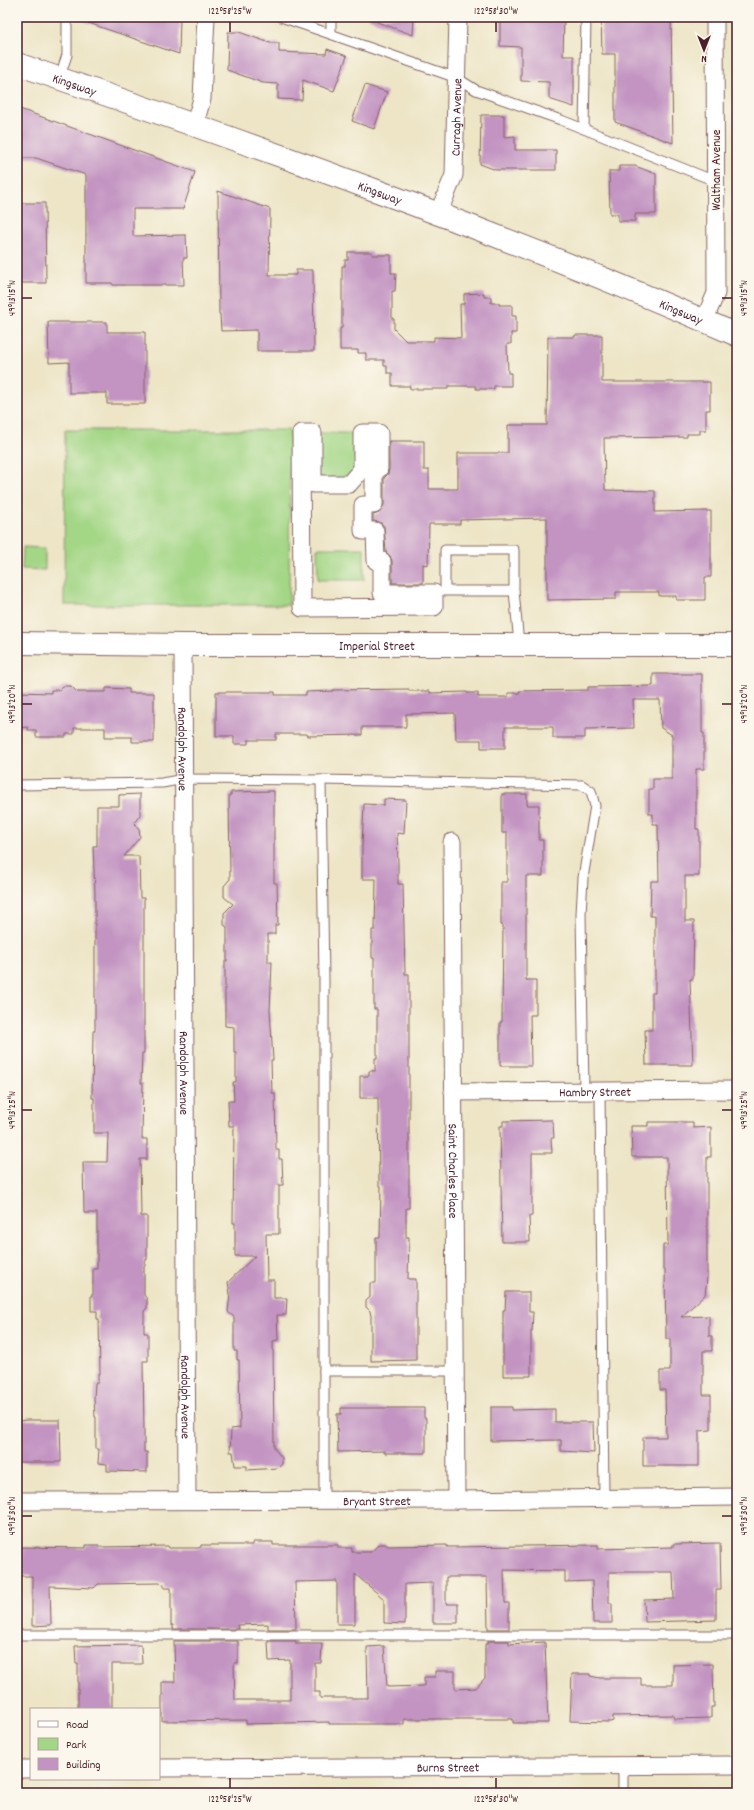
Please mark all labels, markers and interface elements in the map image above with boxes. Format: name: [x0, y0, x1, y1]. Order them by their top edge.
text: 122°58'25"W: [208, 5, 252, 19]
text: 122°58'30"W: [474, 5, 518, 19]
north arrow: [684, 30, 724, 70]
text: N: [701, 50, 707, 66]
street label: Kingsway: [49, 70, 99, 103]
street label: Curragh Avenue: [447, 78, 468, 157]
street label: Waltham Avenue: [708, 129, 727, 210]
street label: Kingsway: [355, 178, 404, 211]
text: 49°13'15"N: [6, 280, 20, 316]
text: 49°13'15"N: [738, 280, 752, 316]
street label: Kingsway: [656, 296, 706, 331]
street label: Imperial Street: [339, 638, 415, 657]
text: 49°13'20"N: [6, 685, 20, 723]
text: 49°13'20"N: [738, 685, 752, 723]
street label: Randolph Avenue: [171, 707, 191, 791]
street label: Randolph Avenue: [173, 1031, 192, 1115]
street label: Hambry Street: [559, 1084, 631, 1103]
text: 49°13'25"N: [6, 1091, 20, 1129]
text: 49°13'25"N: [738, 1091, 752, 1129]
street label: Saint Charles Place: [442, 1124, 461, 1219]
street label: Randolph Avenue: [174, 1355, 194, 1439]
street label: Bryant Street: [343, 1493, 411, 1512]
text: 49°13'30"N: [6, 1496, 20, 1535]
text: 49°13'30"N: [738, 1496, 752, 1535]
legend: [30, 1708, 160, 1780]
text: Road: [66, 1717, 88, 1734]
text: Park: [66, 1737, 87, 1754]
text: Building: [66, 1757, 101, 1774]
street label: Burns Street: [417, 1759, 480, 1779]
text: 122°58'25"W: [208, 1793, 252, 1807]
text: 122°58'30"W: [474, 1793, 518, 1807]

